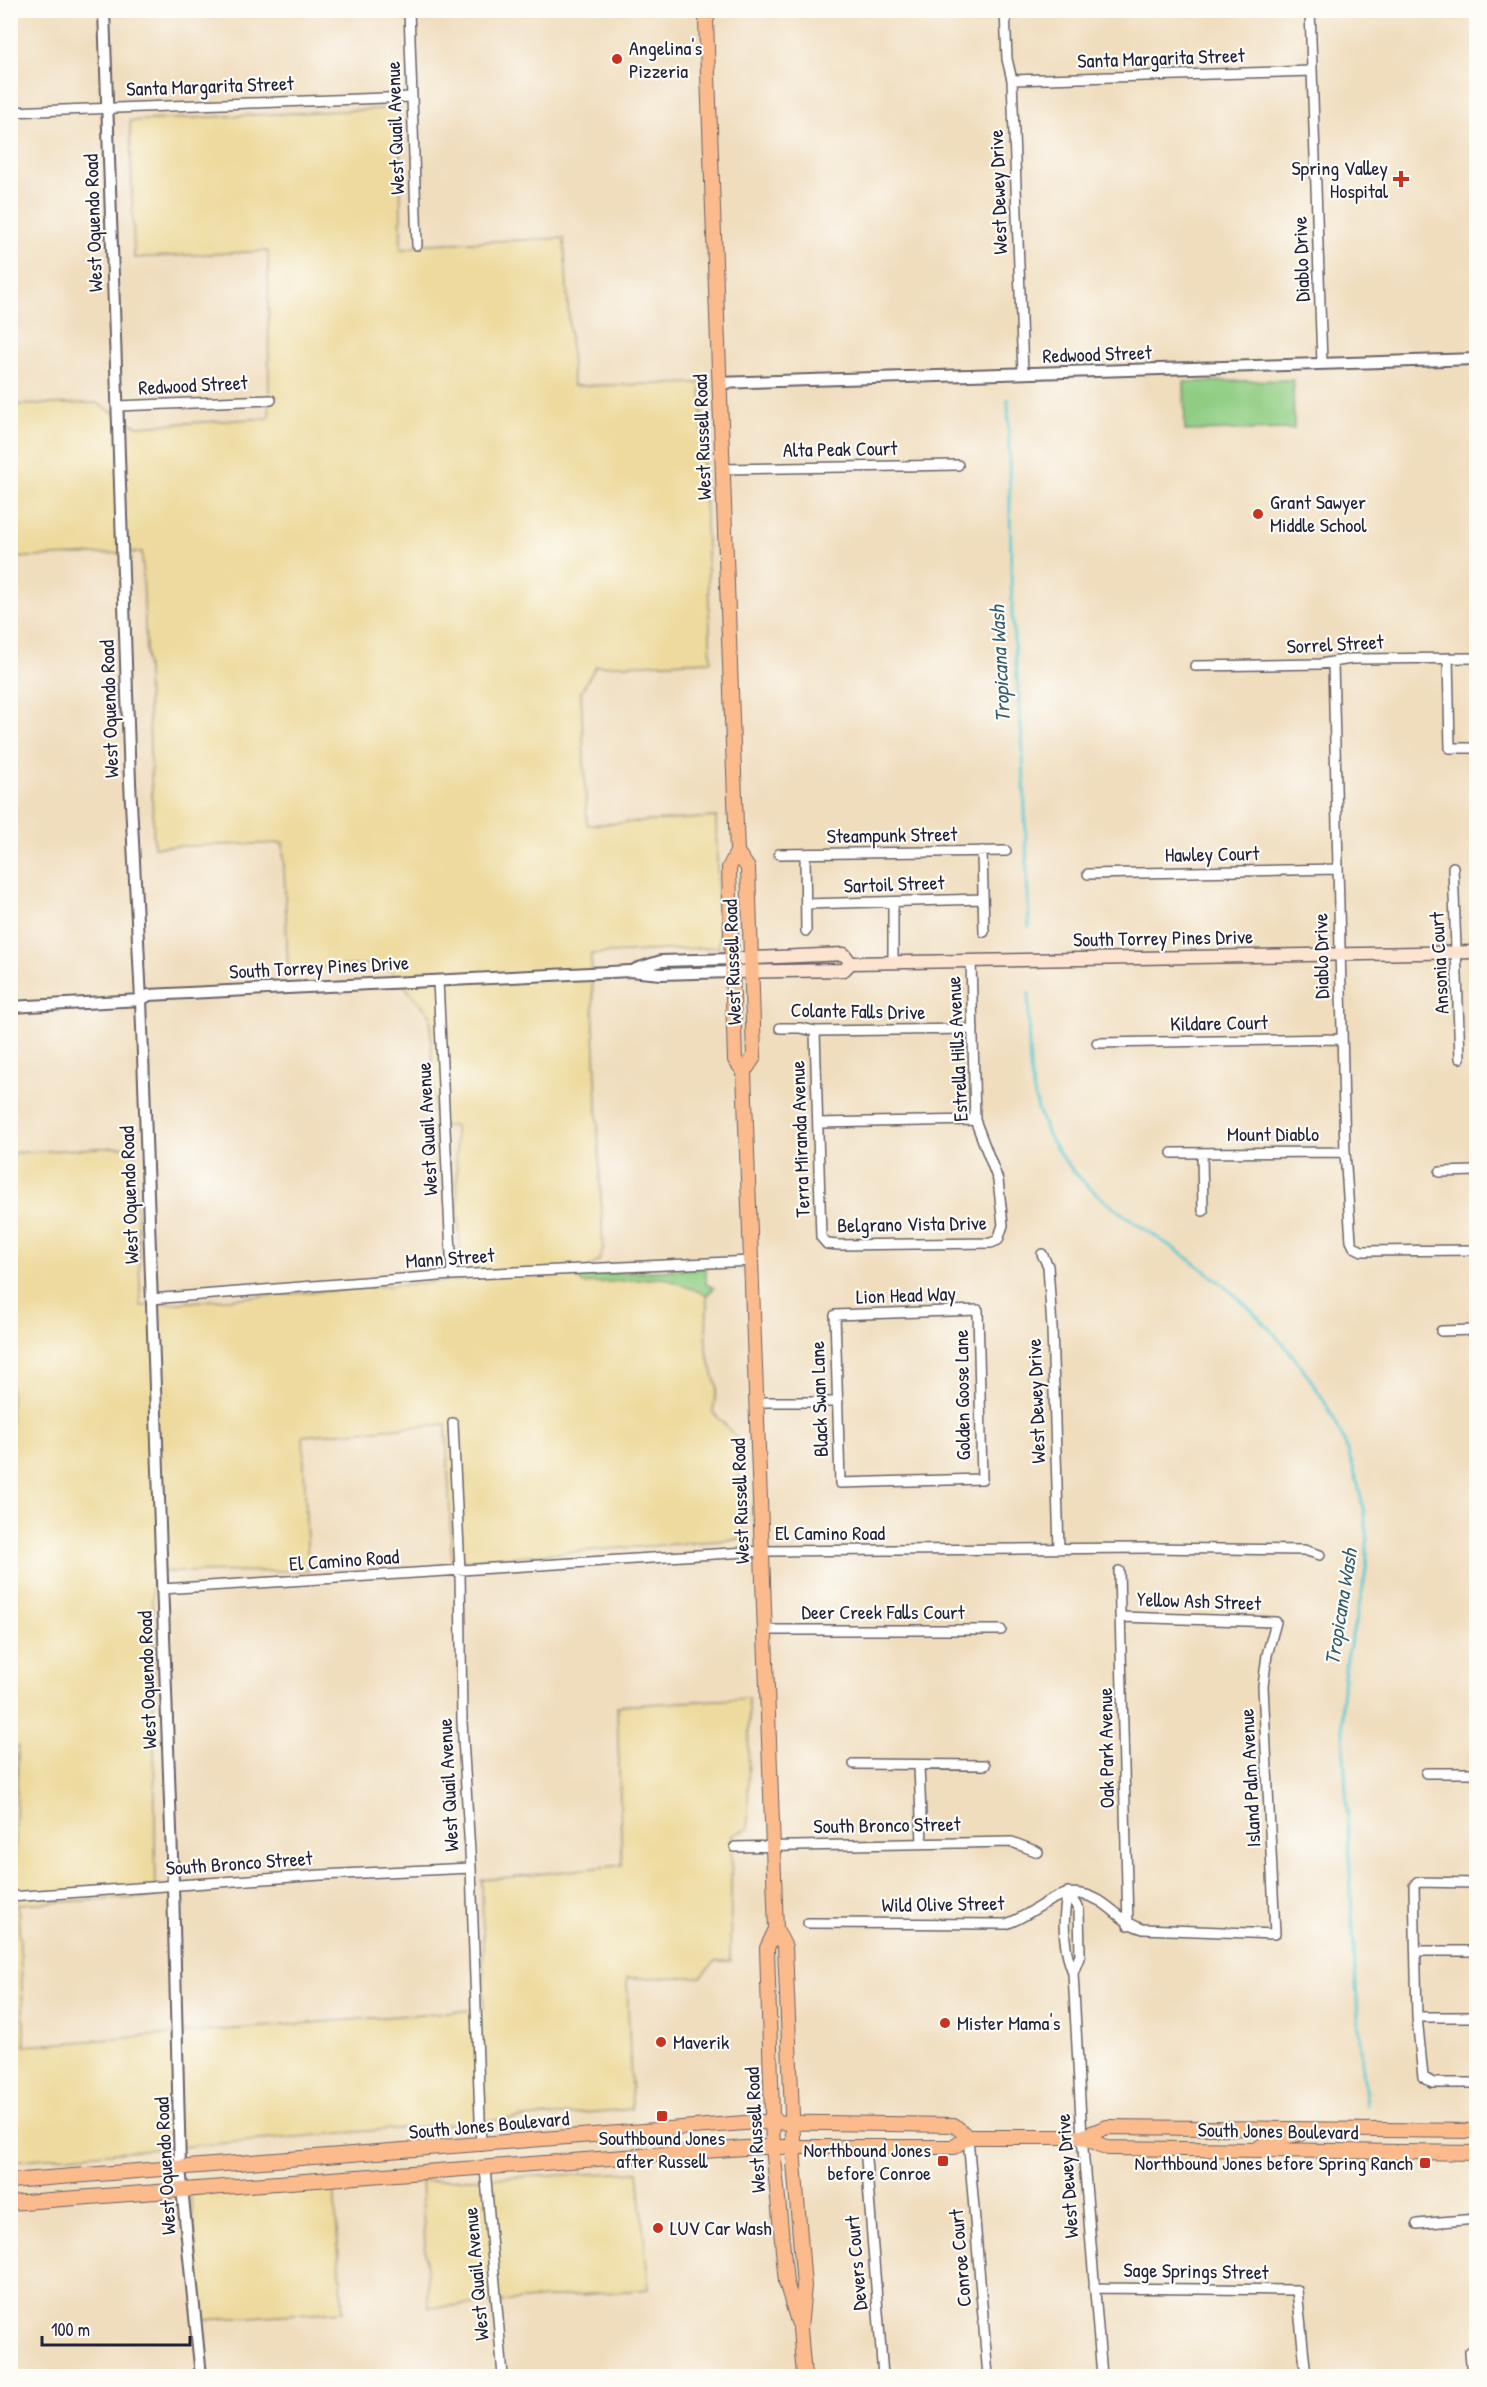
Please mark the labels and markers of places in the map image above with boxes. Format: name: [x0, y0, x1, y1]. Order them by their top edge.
place label: Angelina's Pizzeria: [629, 34, 703, 84]
marker: Angelina's Pizzeria: [610, 52, 624, 66]
place label: Spring Valley Hospital: [1291, 154, 1389, 204]
marker: Spring Valley Hospital: [1392, 170, 1410, 188]
place label: Grant Sawyer Middle School: [1270, 488, 1367, 538]
marker: Grant Sawyer Middle School: [1251, 507, 1265, 521]
place label: Mister Mama's: [957, 2009, 1061, 2036]
marker: Mister Mama's: [938, 2016, 952, 2030]
place label: Maverik: [673, 2028, 729, 2055]
marker: Maverik: [654, 2035, 668, 2049]
marker: Southbound Jones after Russell: [655, 2109, 669, 2123]
place label: Southbound Jones after Russell: [599, 2124, 726, 2174]
place label: Northbound Jones before Conroe: [803, 2136, 931, 2186]
place label: Northbound Jones before Spring Ranch: [1135, 2149, 1413, 2176]
marker: Northbound Jones before Conroe: [936, 2154, 950, 2168]
marker: Northbound Jones before Spring Ranch: [1418, 2156, 1432, 2170]
place label: LUV Car Wash: [670, 2214, 772, 2241]
marker: LUV Car Wash: [651, 2221, 665, 2235]

